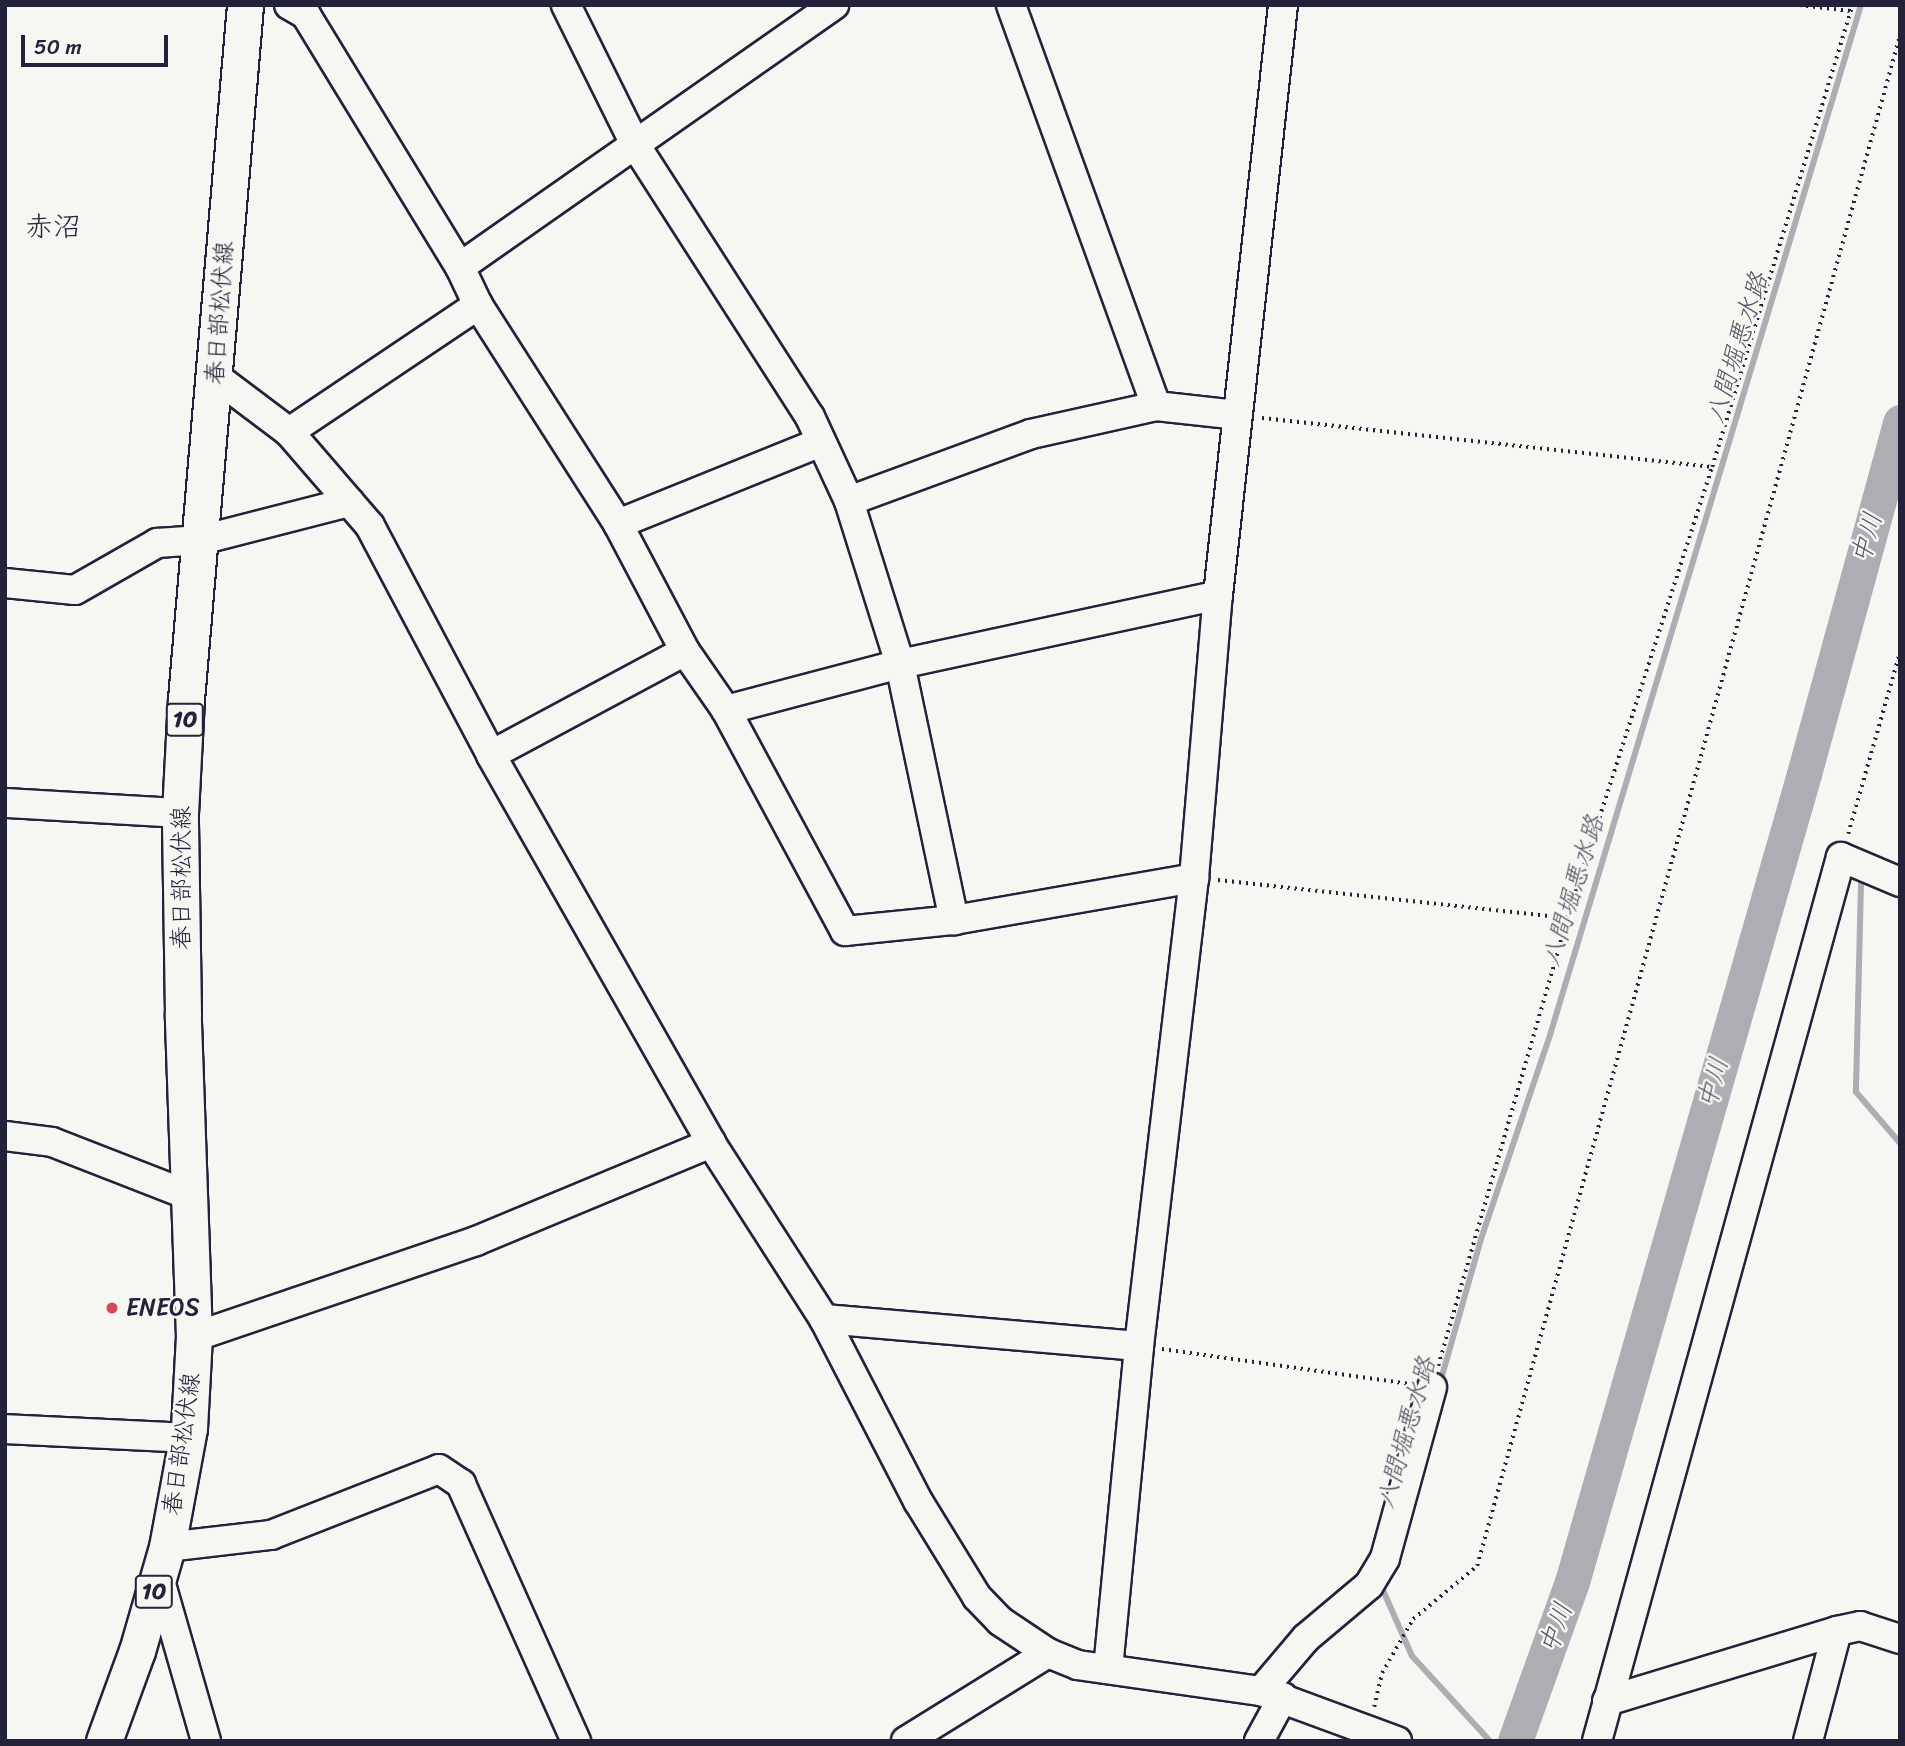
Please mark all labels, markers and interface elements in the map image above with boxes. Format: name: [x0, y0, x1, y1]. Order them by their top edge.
scale bar: [24, 21, 172, 65]
text: 50 m: [34, 28, 82, 66]
district label: 赤沼: [25, 210, 81, 244]
street label: 春日部松伏線: [201, 240, 239, 386]
water label: 八間堀悪水路: [1699, 269, 1775, 427]
water label: 中川: [1845, 509, 1889, 567]
road number: 10: [166, 700, 204, 740]
street label: 春日部松伏線: [168, 806, 196, 950]
water label: 八間堀悪水路: [1535, 812, 1611, 970]
water label: 中川: [1691, 1054, 1735, 1112]
place label: ENEOS: [126, 1294, 200, 1322]
marker: ENEOS: [104, 1300, 120, 1316]
water label: 八間堀悪水路: [1370, 1354, 1442, 1512]
street label: 春日部松伏線: [158, 1371, 206, 1517]
road number: 10: [135, 1572, 173, 1611]
water label: 中川: [1532, 1598, 1580, 1658]

